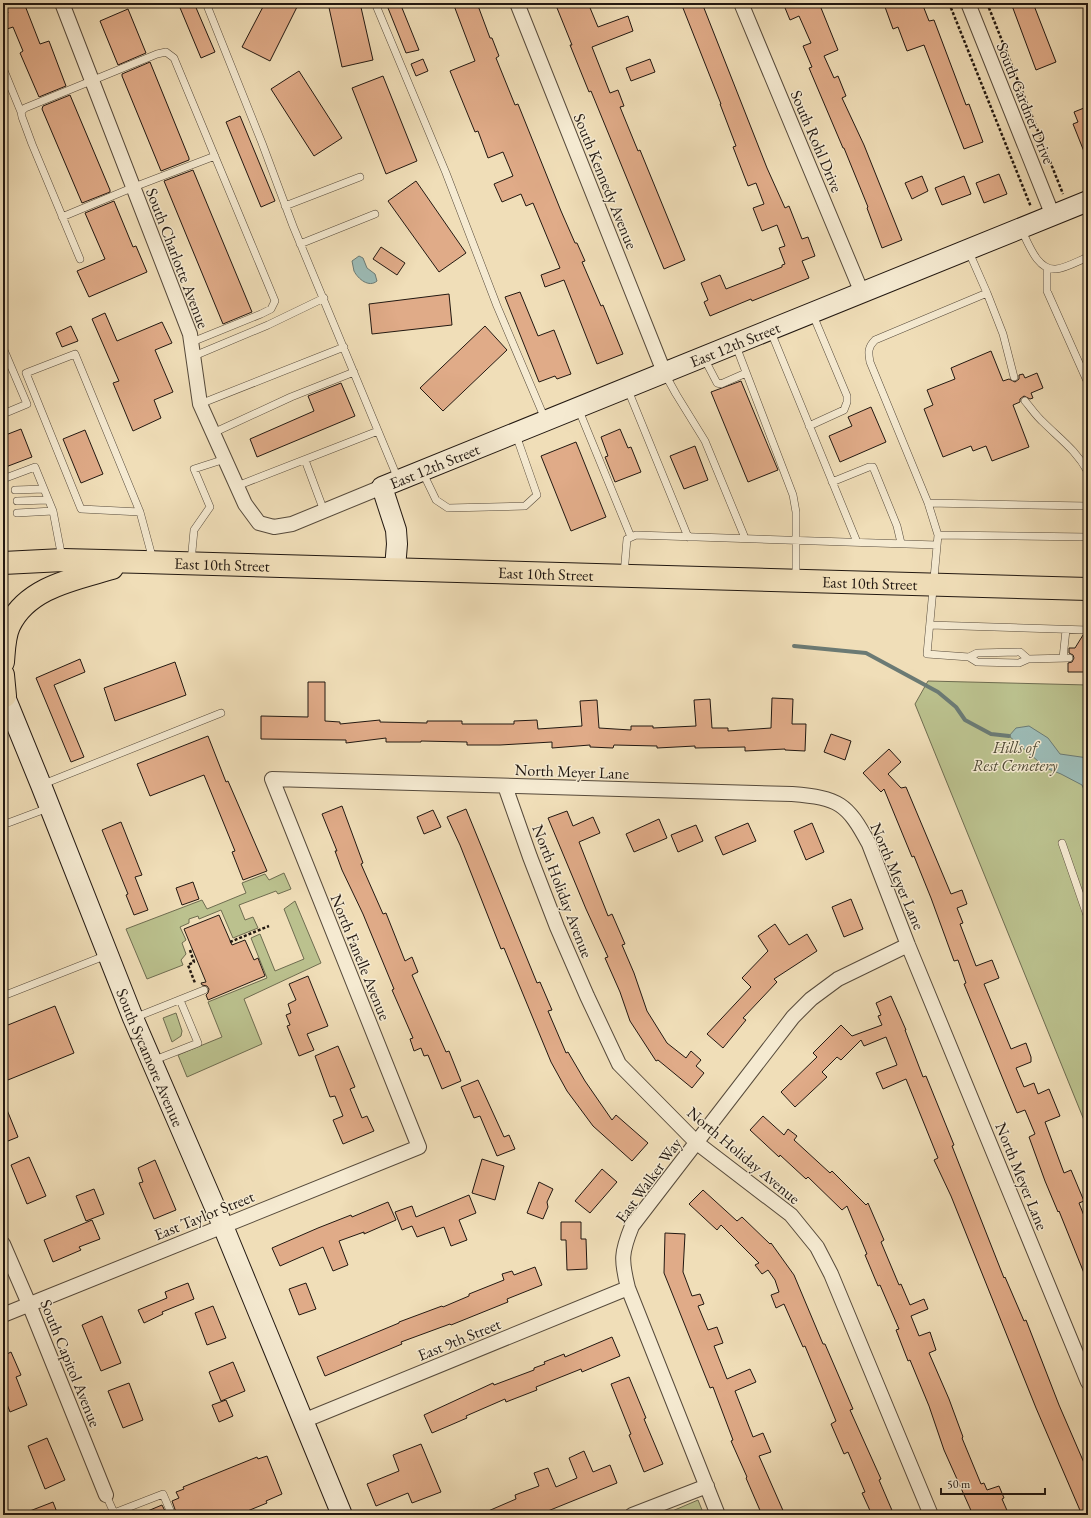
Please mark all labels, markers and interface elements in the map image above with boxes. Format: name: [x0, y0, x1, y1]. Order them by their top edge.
street label: South Gardner Drive: [992, 39, 1059, 167]
street label: South Rohl Drive: [786, 87, 847, 195]
street label: South Kennedy Avenue: [569, 110, 642, 252]
street label: South Charlotte Avenue: [141, 185, 214, 331]
street label: East 12th Street: [687, 317, 783, 372]
street label: East 12th Street: [387, 439, 483, 494]
street label: East 10th Street: [174, 553, 270, 577]
street label: East 10th Street: [498, 562, 594, 586]
street label: East 10th Street: [822, 571, 918, 595]
park label: Hills of Rest Cemetery: [972, 737, 1058, 776]
street label: North Meyer Lane: [514, 759, 630, 784]
street label: North Meyer Lane: [865, 819, 930, 933]
street label: North Holiday Avenue: [527, 821, 598, 961]
street label: North Fanelle Avenue: [326, 891, 395, 1023]
street label: South Sycamore Avenue: [111, 985, 189, 1130]
street label: North Holiday Avenue: [683, 1102, 805, 1209]
street label: North Meyer Lane: [990, 1119, 1053, 1233]
street label: East Walker Way: [610, 1133, 687, 1227]
street label: East Taylor Street: [151, 1186, 257, 1245]
street label: South Capitol Avenue: [35, 1296, 106, 1430]
street label: East 9th Street: [415, 1313, 504, 1366]
scale bar: [941, 1470, 1045, 1496]
text: 50 m: [947, 1476, 971, 1492]

